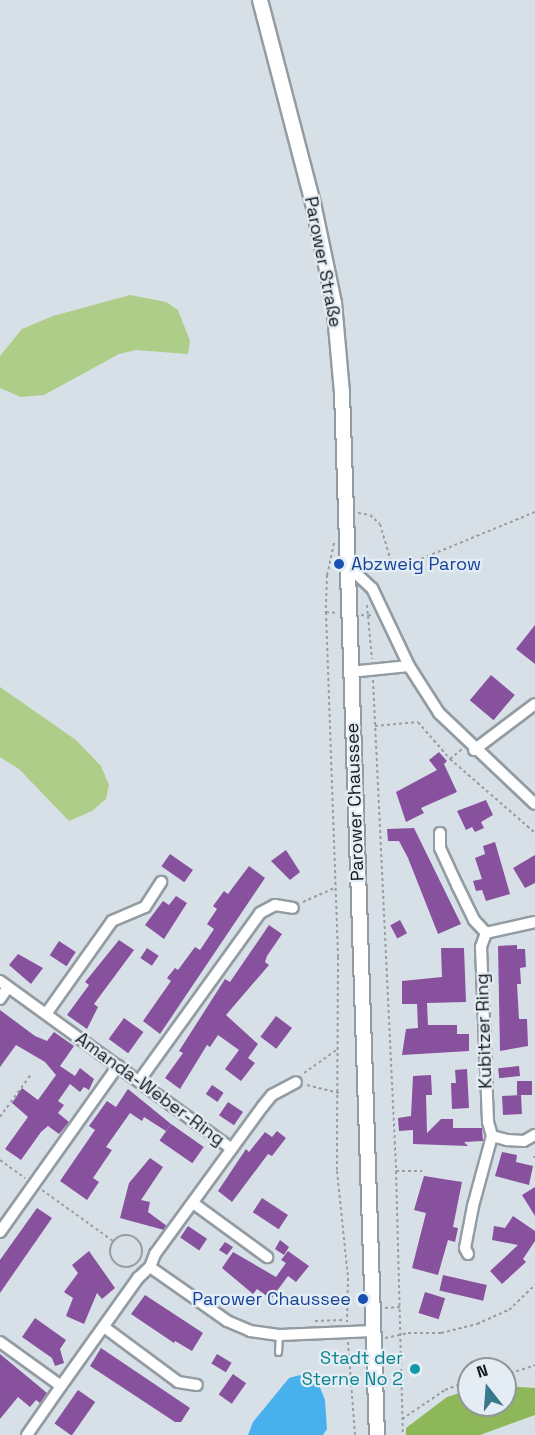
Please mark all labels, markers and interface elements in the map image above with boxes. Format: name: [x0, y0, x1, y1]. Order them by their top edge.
street label: Parower Straße: [300, 195, 346, 329]
place label: Abzweig Parow: [351, 553, 481, 575]
marker: Abzweig Parow: [332, 557, 346, 571]
street label: Parower Chaussee: [341, 722, 369, 882]
street label: Kubitzer Ring: [471, 973, 497, 1089]
street label: Amanda-Weber-Ring: [71, 1028, 229, 1150]
place label: Parower Chaussee: [192, 1288, 351, 1310]
marker: Parower Chaussee: [356, 1292, 370, 1306]
place label: Stadt der Sterne No 2: [302, 1348, 403, 1390]
north arrow: [457, 1357, 517, 1417]
text: N: [474, 1360, 490, 1383]
marker: Stadt der Sterne No 2: [408, 1362, 422, 1376]

